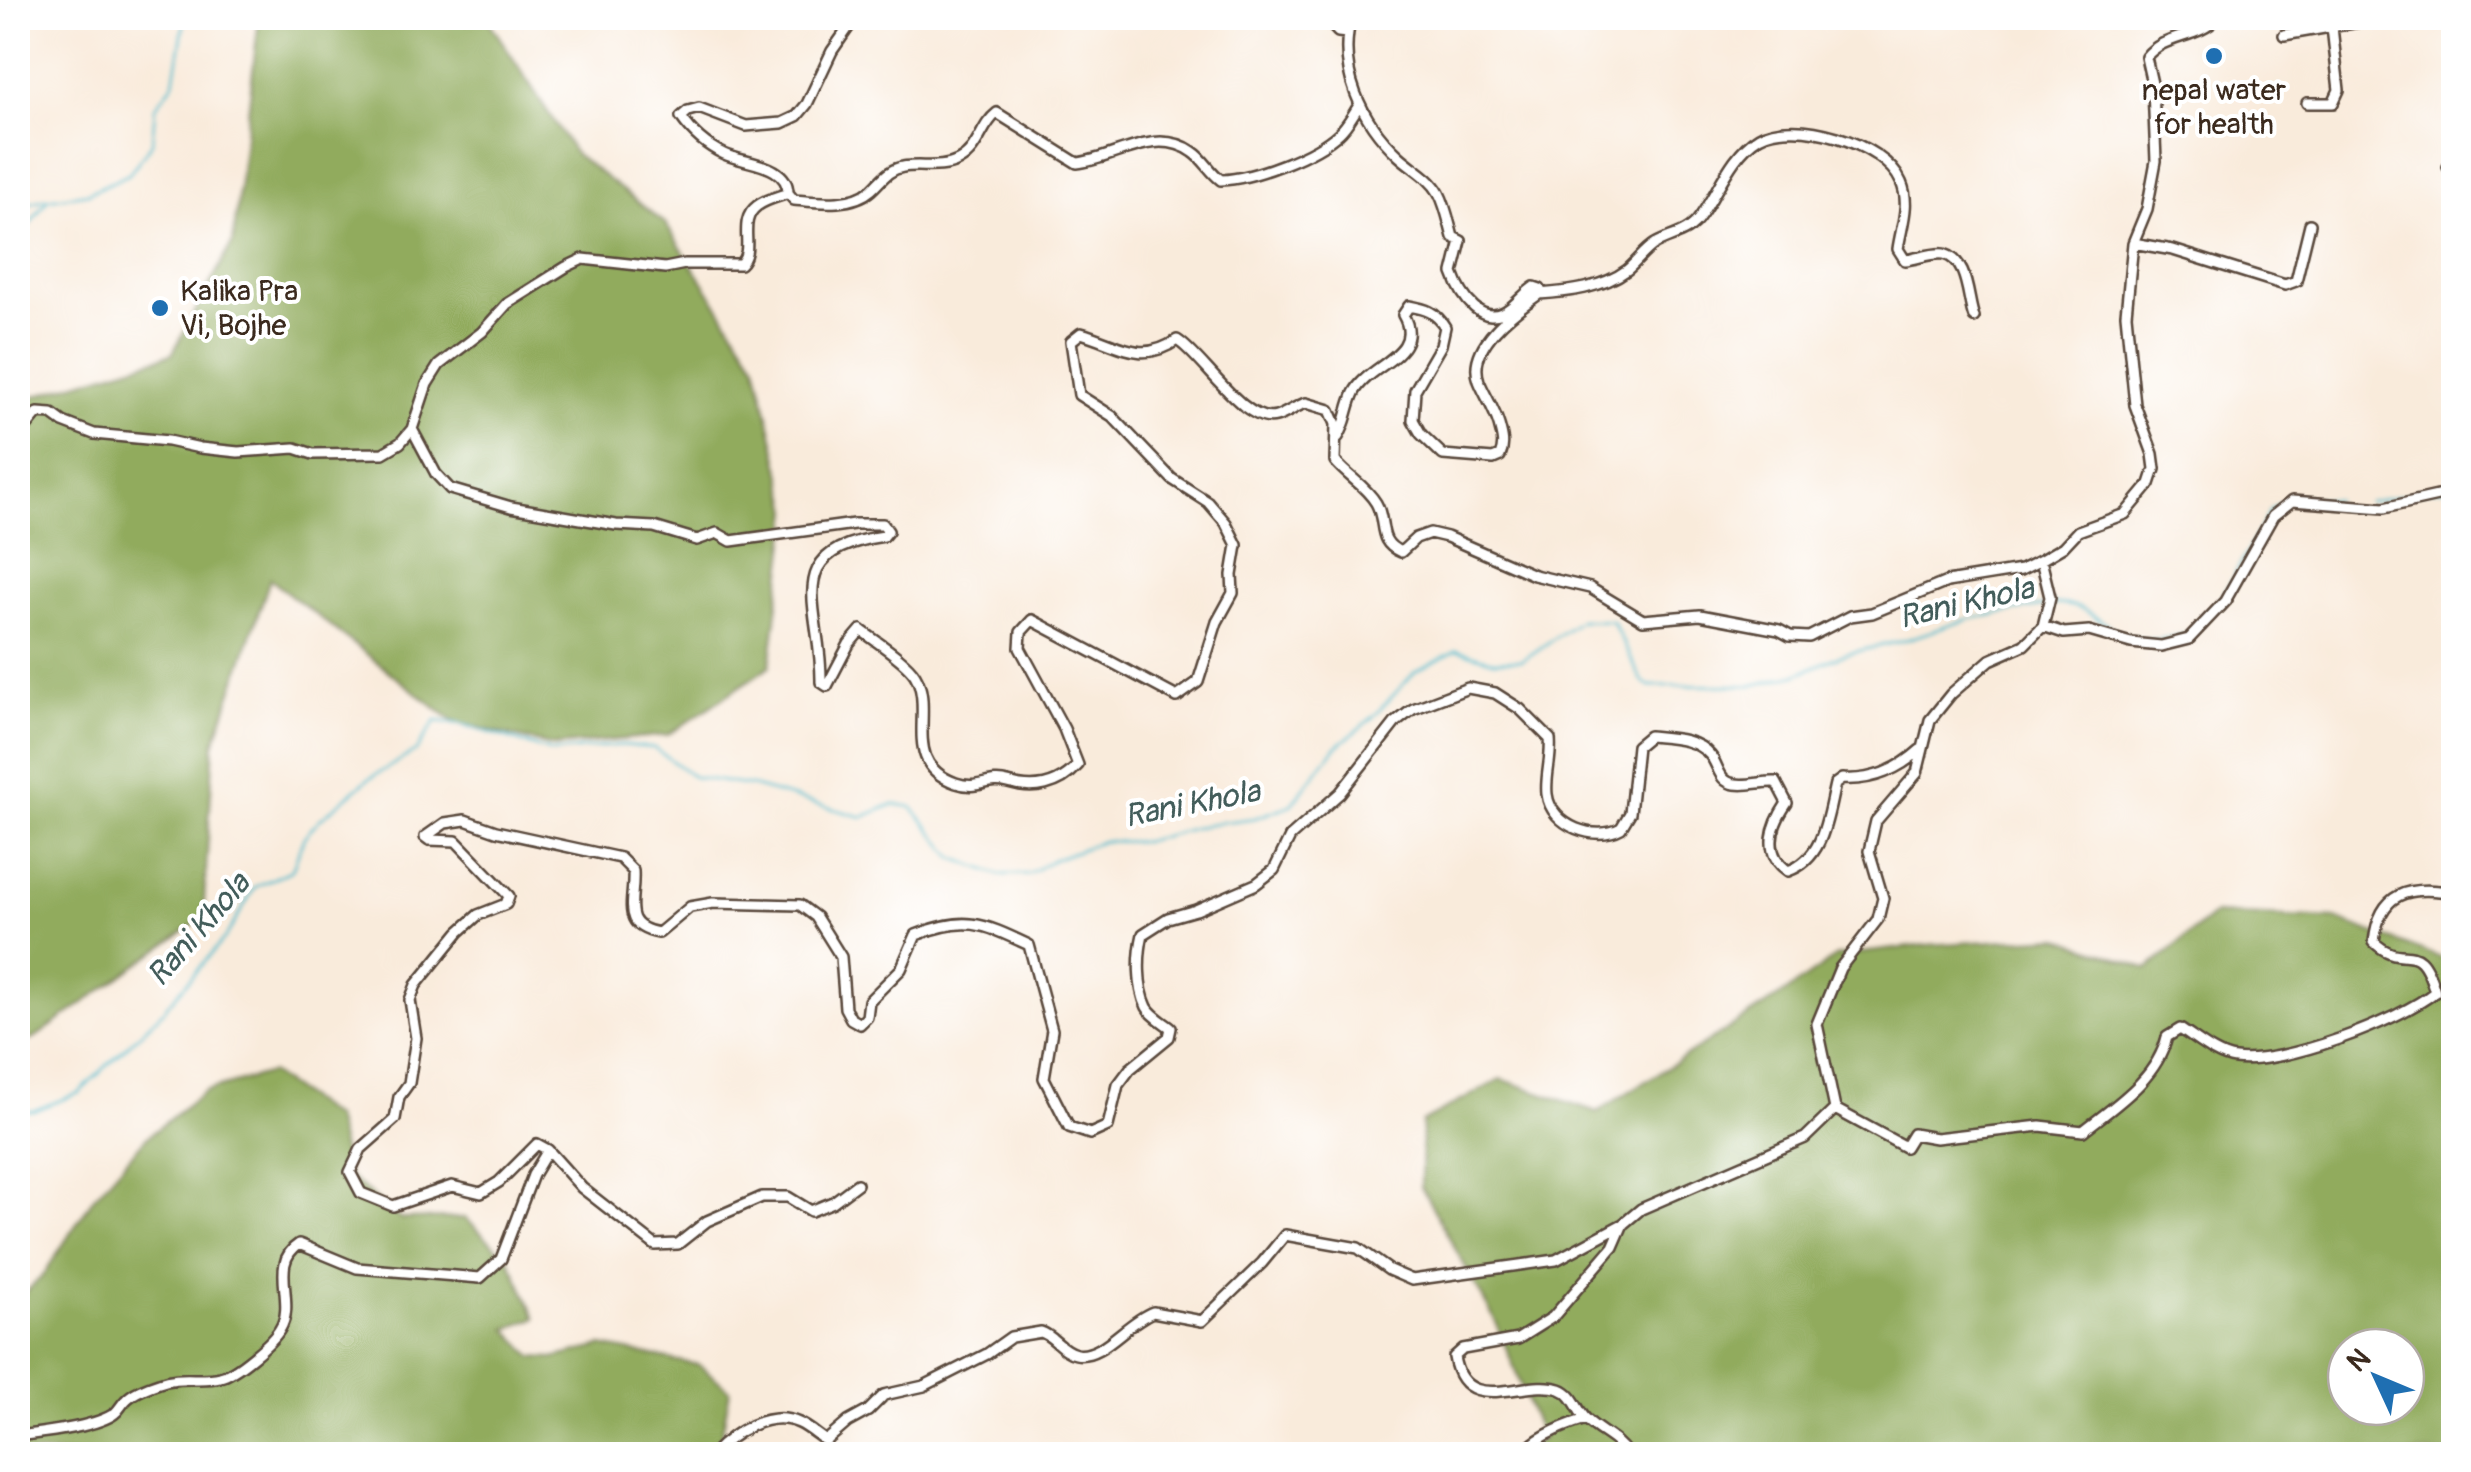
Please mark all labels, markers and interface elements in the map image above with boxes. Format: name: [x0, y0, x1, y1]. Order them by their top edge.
marker: nepal water for health: [2203, 45, 2225, 67]
place label: nepal water for health: [2142, 72, 2286, 143]
place label: Kalika Pra Vi, Bojhe: [180, 273, 298, 344]
marker: Kalika Pra Vi, Bojhe: [149, 297, 171, 319]
water label: Rani Khola: [1895, 568, 2040, 638]
water label: Rani Khola: [1121, 771, 1265, 837]
water label: Rani Khola: [139, 863, 260, 995]
north arrow: [2326, 1327, 2426, 1427]
text: N: [2340, 1342, 2378, 1380]

